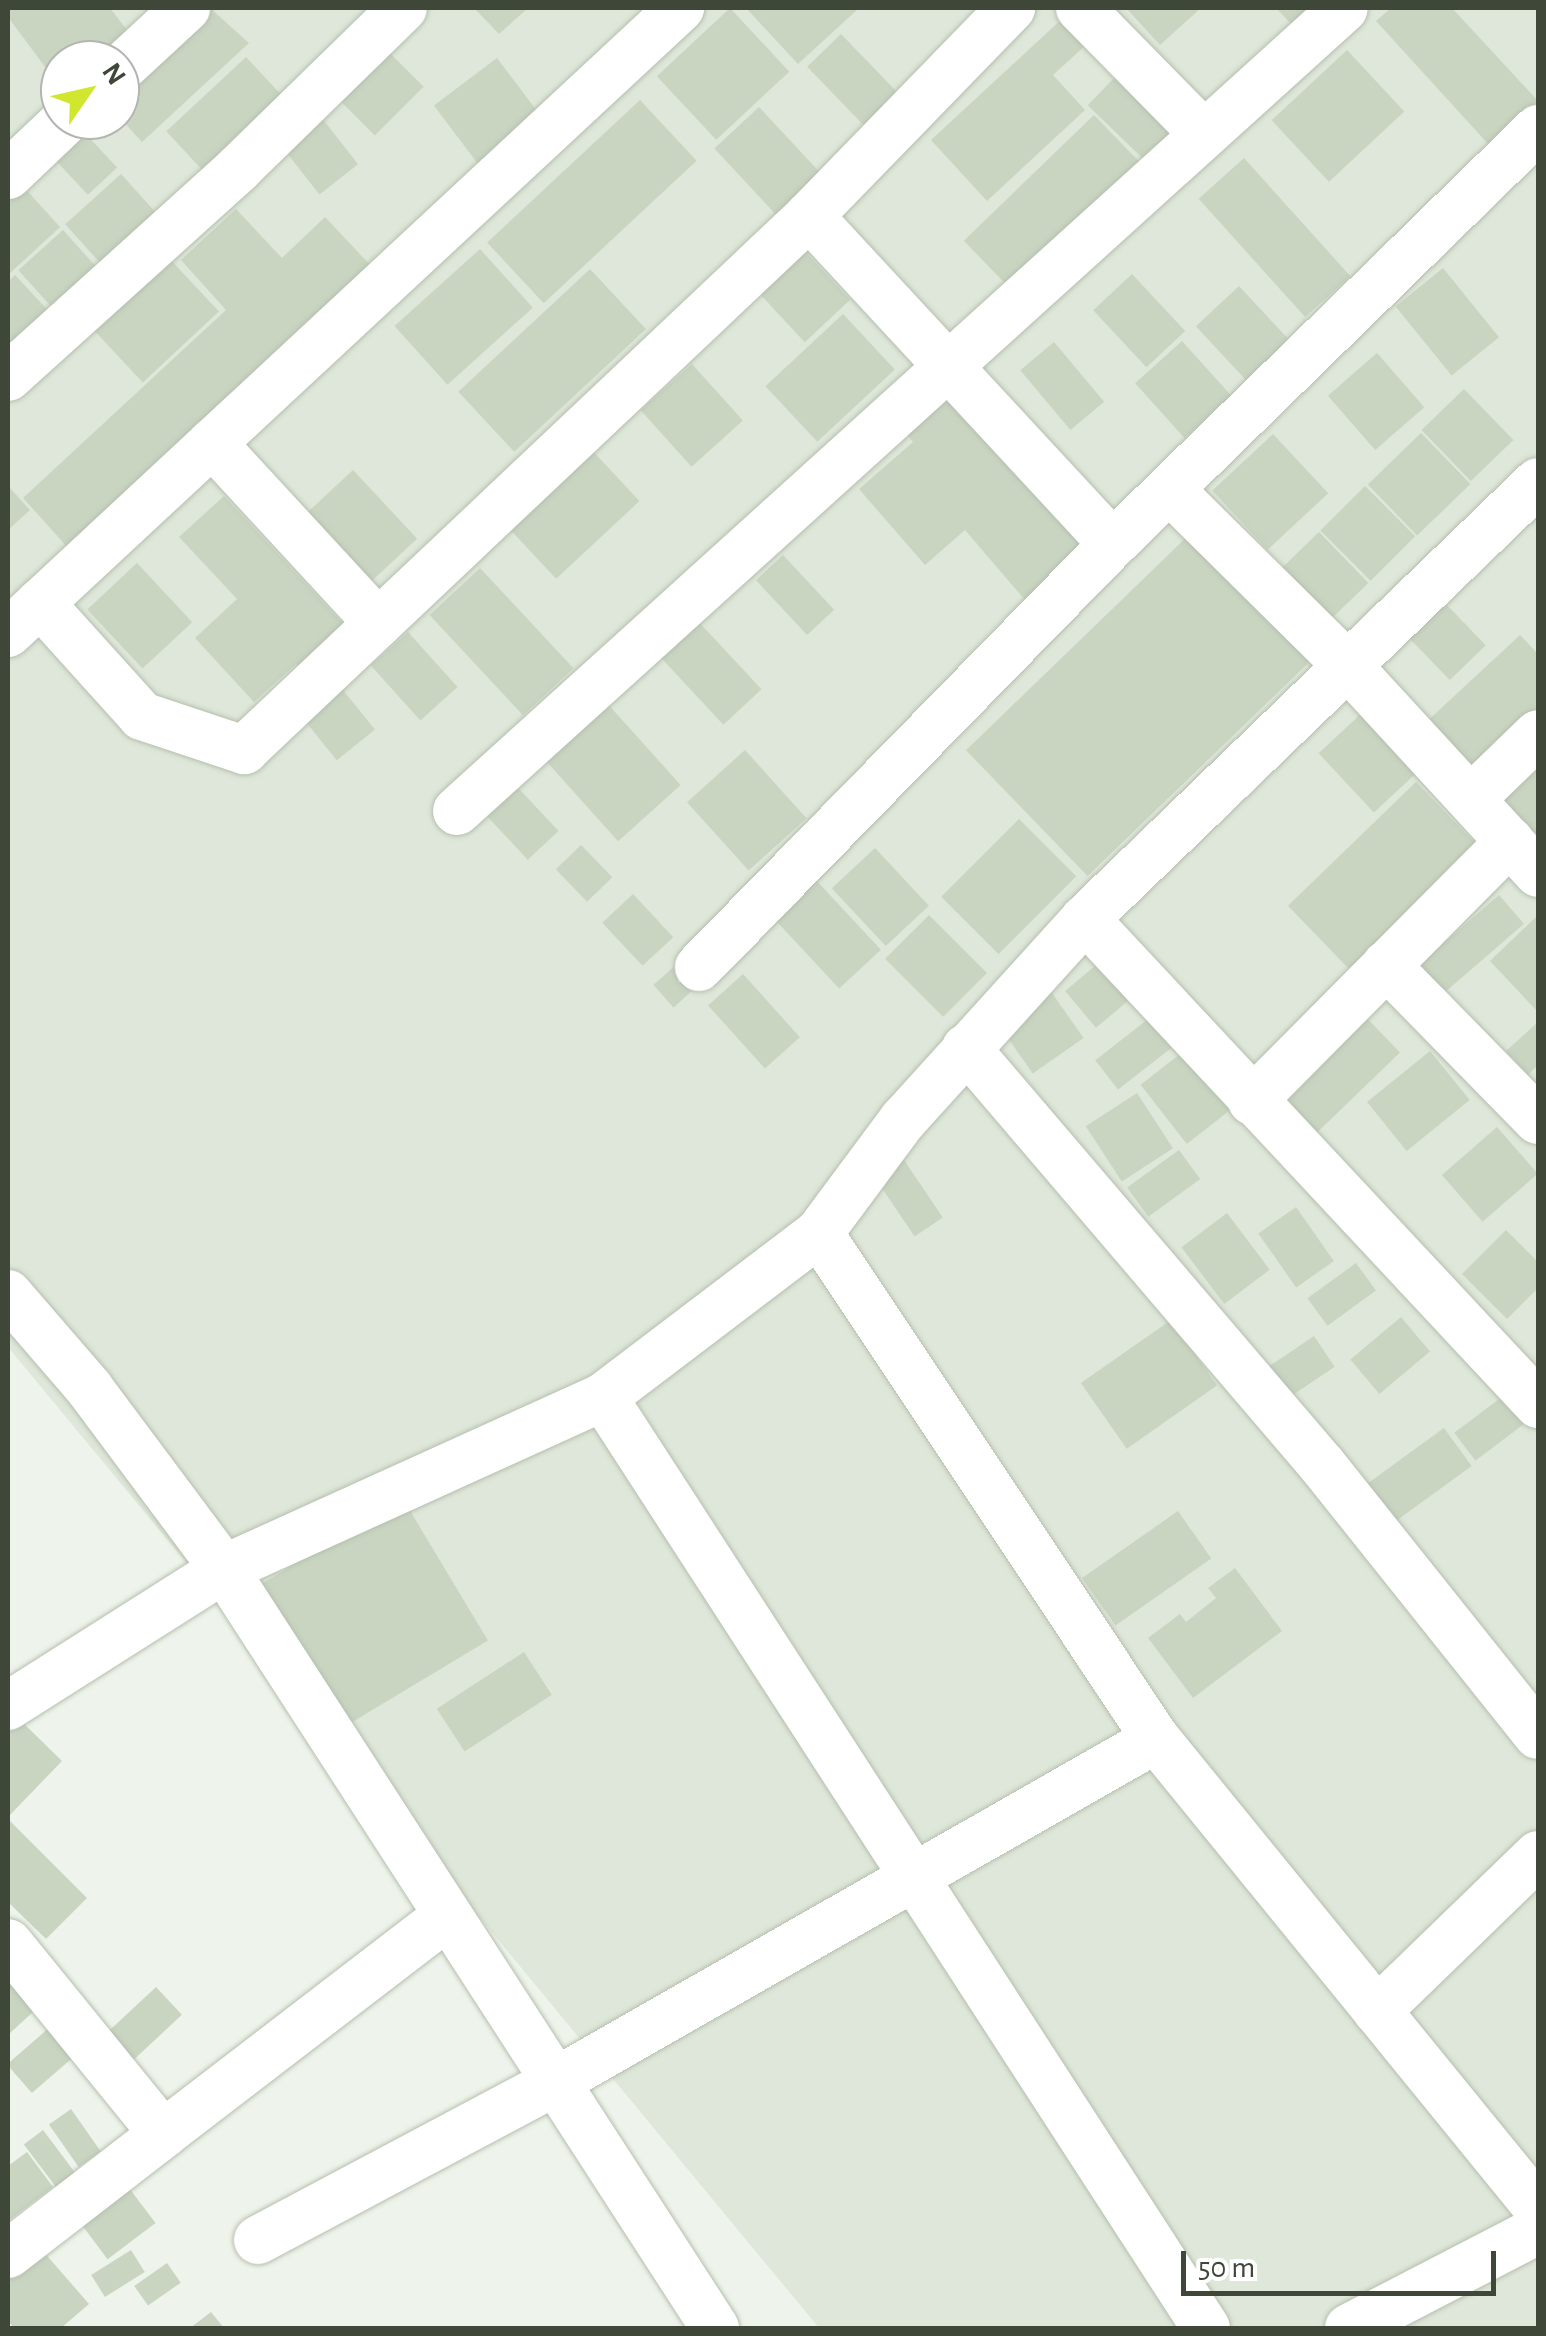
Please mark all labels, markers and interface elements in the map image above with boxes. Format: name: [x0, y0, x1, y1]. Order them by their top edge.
north arrow: [40, 40, 140, 140]
text: N: [96, 58, 130, 90]
scale bar: [1186, 2231, 1501, 2293]
text: 50 m: [1198, 2253, 1255, 2283]

